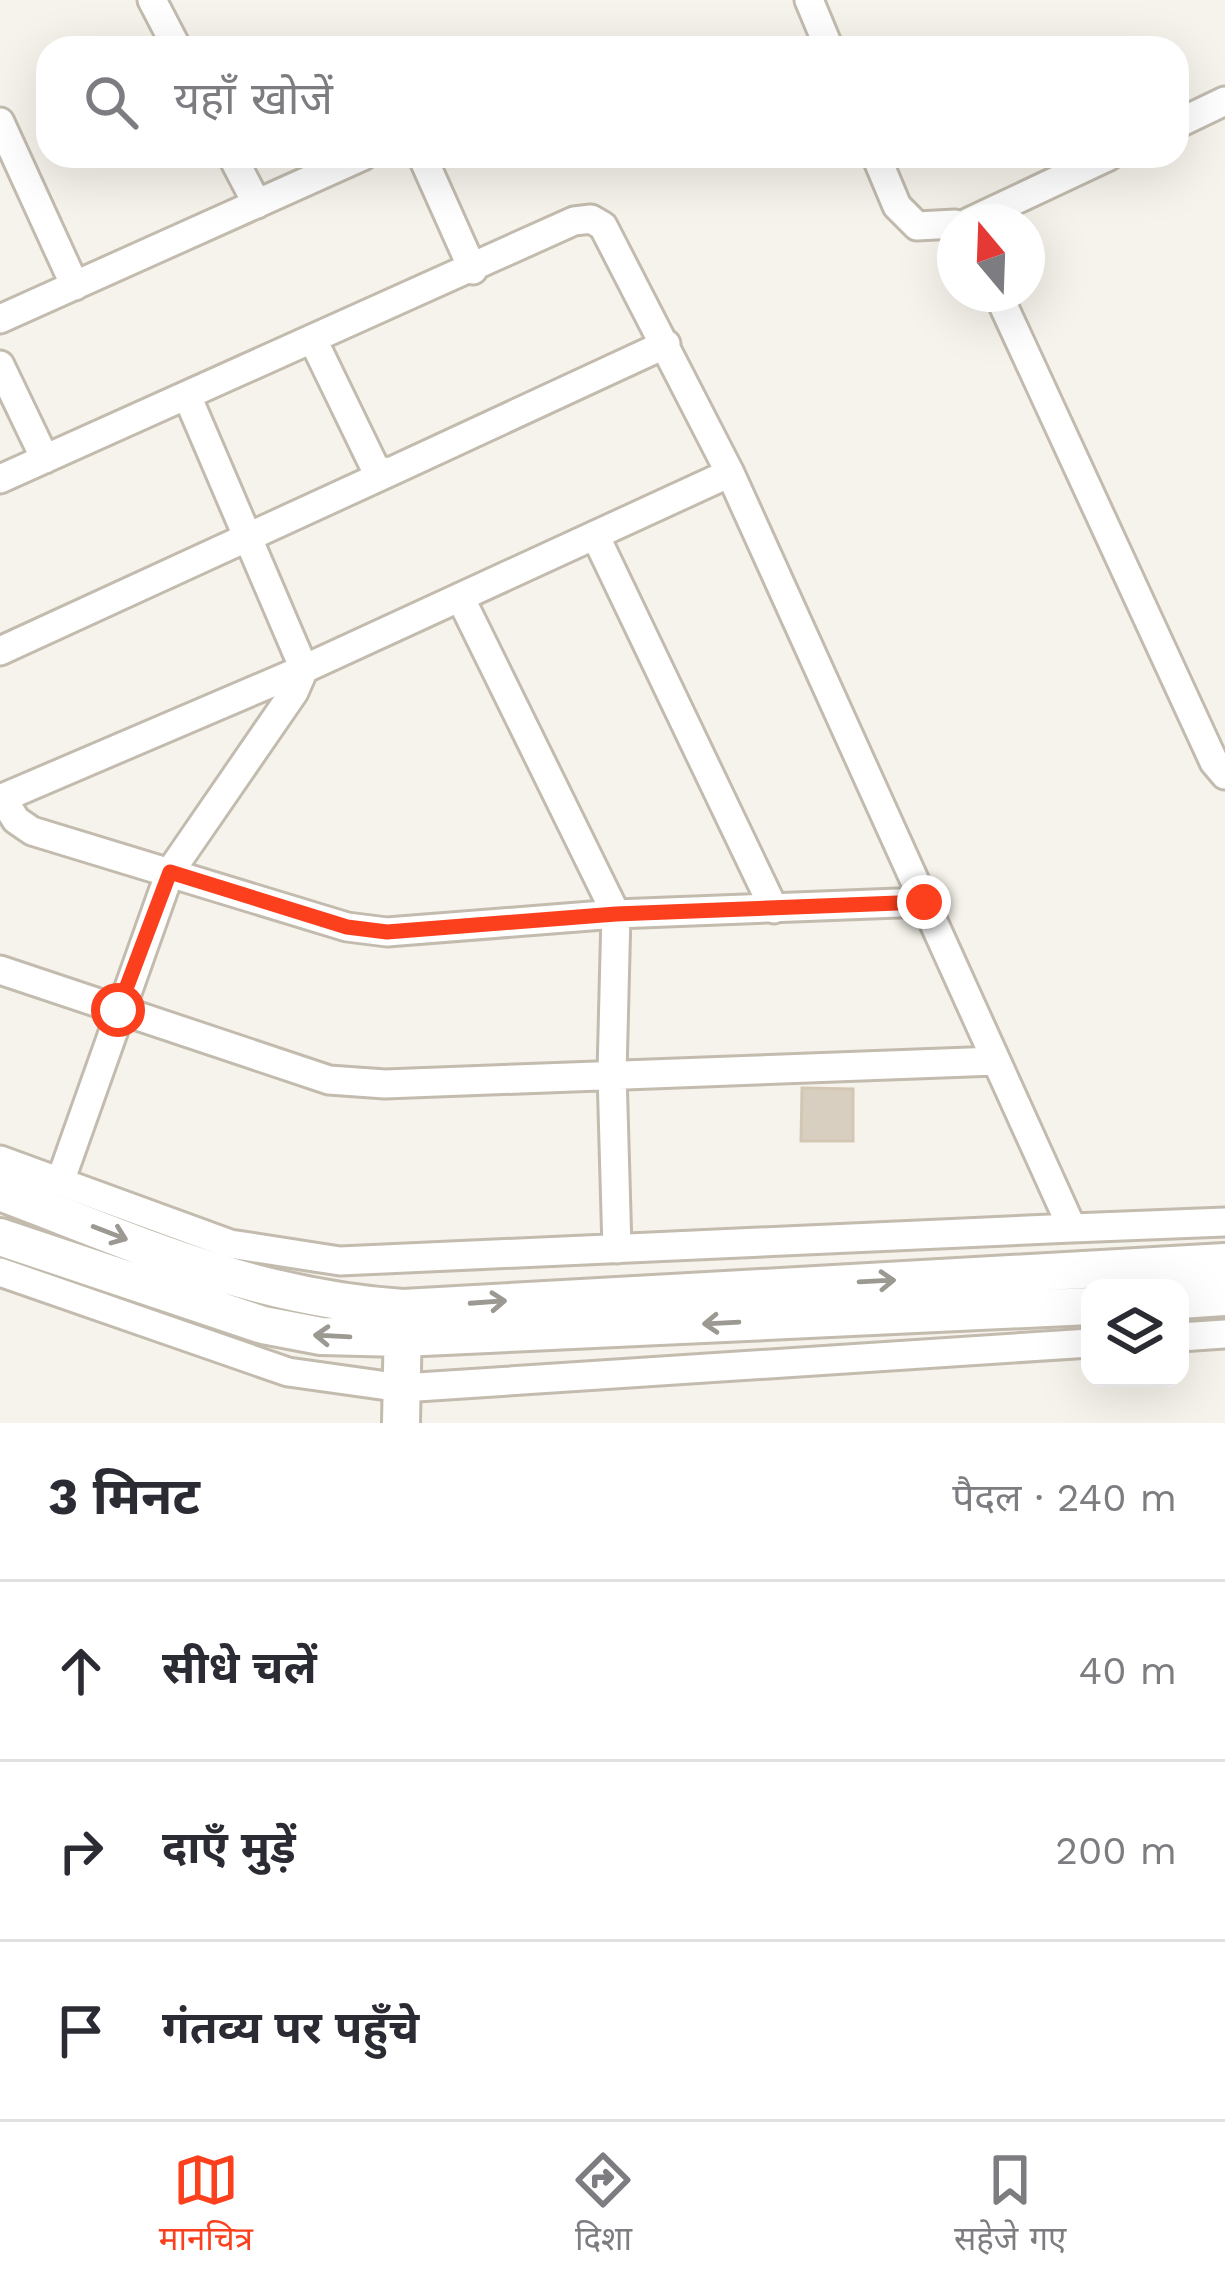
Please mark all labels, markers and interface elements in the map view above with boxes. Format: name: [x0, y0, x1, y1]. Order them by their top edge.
search box: [36, 36, 1189, 168]
icon: search: [78, 69, 144, 135]
text: यहाँ खोजें: [174, 72, 333, 125]
north arrow: [937, 204, 1045, 312]
route end: [897, 875, 951, 929]
route start: [91, 983, 145, 1037]
one-way arrow: [90, 1224, 127, 1245]
one-way arrow: [857, 1269, 896, 1292]
map controls: [1081, 1279, 1189, 1387]
button: layers: [1081, 1279, 1189, 1387]
one-way arrow: [468, 1291, 507, 1314]
one-way arrow: [702, 1312, 741, 1335]
one-way arrow: [313, 1324, 352, 1347]
text: 3 मिनट: [48, 1467, 200, 1526]
text: पैदल · 240 m: [952, 1475, 1177, 1520]
icon: ahead: [48, 1638, 114, 1704]
text: सीधे चलें: [162, 1641, 317, 1694]
text: 40 m: [1078, 1648, 1177, 1693]
icon: right: [48, 1818, 114, 1884]
text: दाएँ मुड़ें: [162, 1821, 296, 1874]
text: 200 m: [1055, 1828, 1177, 1873]
icon: arrive: [48, 1998, 114, 2064]
text: गंतव्य पर पहुँचे: [162, 2001, 419, 2054]
tab: मानचित्र: [159, 2147, 253, 2263]
tab: दिशा: [570, 2147, 636, 2263]
tab: सहेजे गए: [954, 2147, 1066, 2263]

